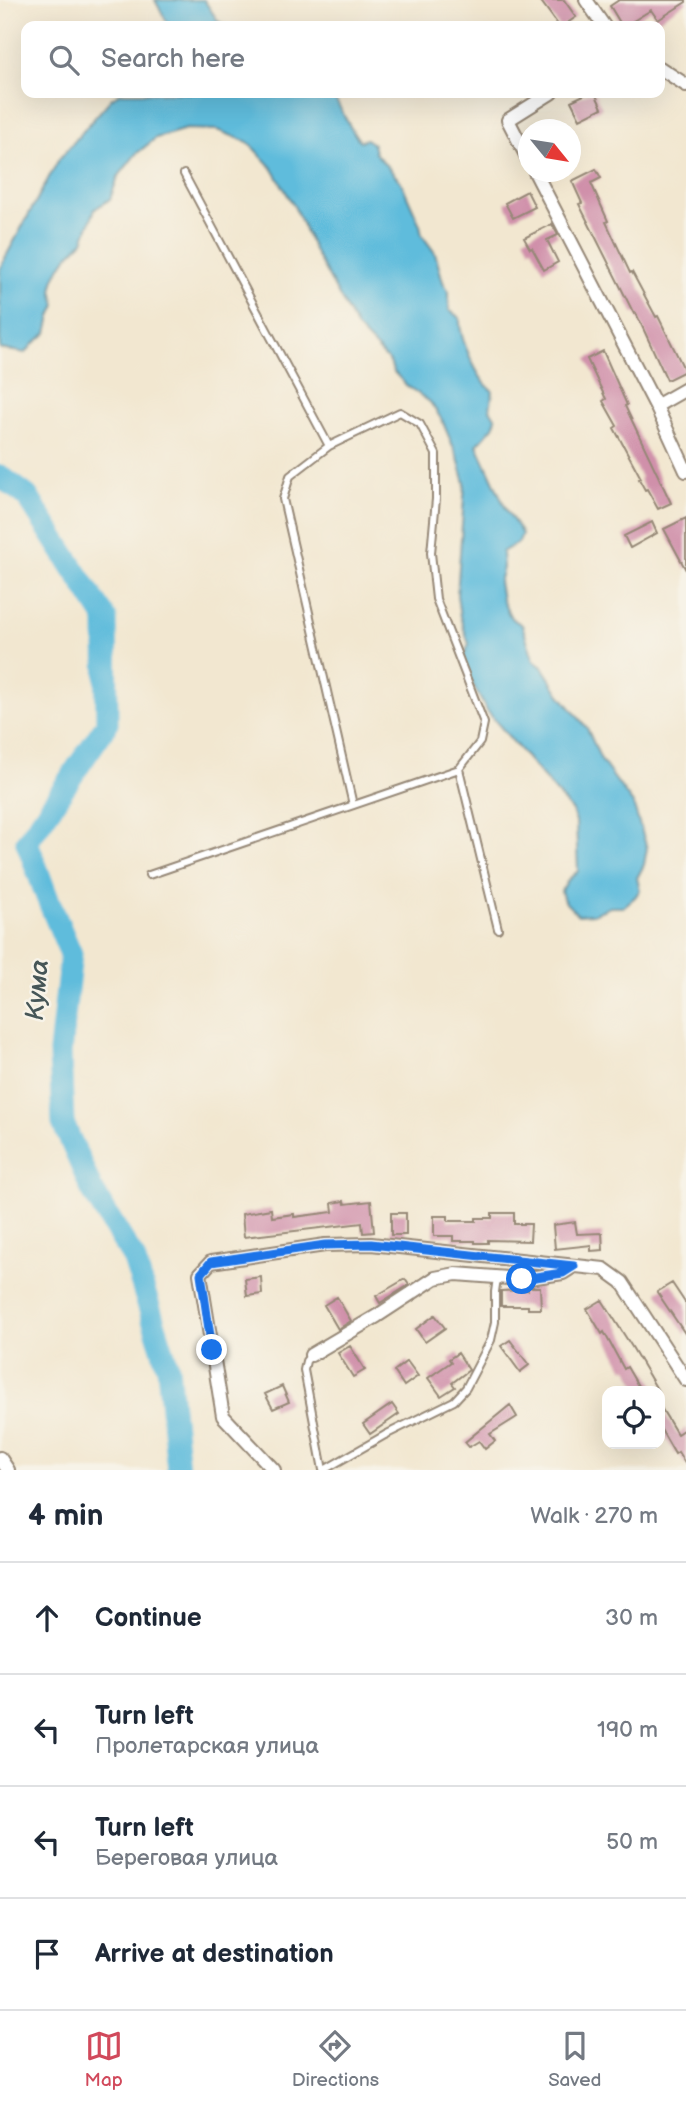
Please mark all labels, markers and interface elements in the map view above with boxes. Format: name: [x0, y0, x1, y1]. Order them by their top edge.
search box: [21, 21, 665, 98]
icon: search: [45, 41, 83, 79]
text: Search here: [101, 44, 245, 75]
north arrow: [518, 119, 581, 182]
water label: Кума: [20, 958, 56, 1022]
route start: [506, 1263, 537, 1294]
route end: [196, 1334, 227, 1365]
map controls: [602, 1386, 665, 1449]
button: locate: [602, 1386, 665, 1449]
text: 4 min: [28, 1498, 103, 1534]
text: Walk · 270 m: [530, 1502, 658, 1530]
icon: ahead: [28, 1599, 66, 1637]
text: Continue: [95, 1603, 202, 1634]
text: 30 m: [605, 1604, 658, 1632]
text: Turn left: [95, 1701, 194, 1732]
icon: left: [28, 1711, 66, 1749]
text: 190 m: [597, 1716, 658, 1744]
text: Пролетарская улица: [95, 1732, 319, 1760]
text: Turn left: [95, 1813, 194, 1844]
icon: left: [28, 1823, 66, 1861]
text: 50 m: [606, 1828, 658, 1856]
text: Береговая улица: [95, 1844, 278, 1872]
icon: arrive: [28, 1935, 66, 1973]
text: Arrive at destination: [95, 1939, 334, 1970]
tab: Map: [85, 2027, 123, 2092]
tab: Directions: [292, 2027, 379, 2092]
tab: Saved: [548, 2027, 601, 2092]

